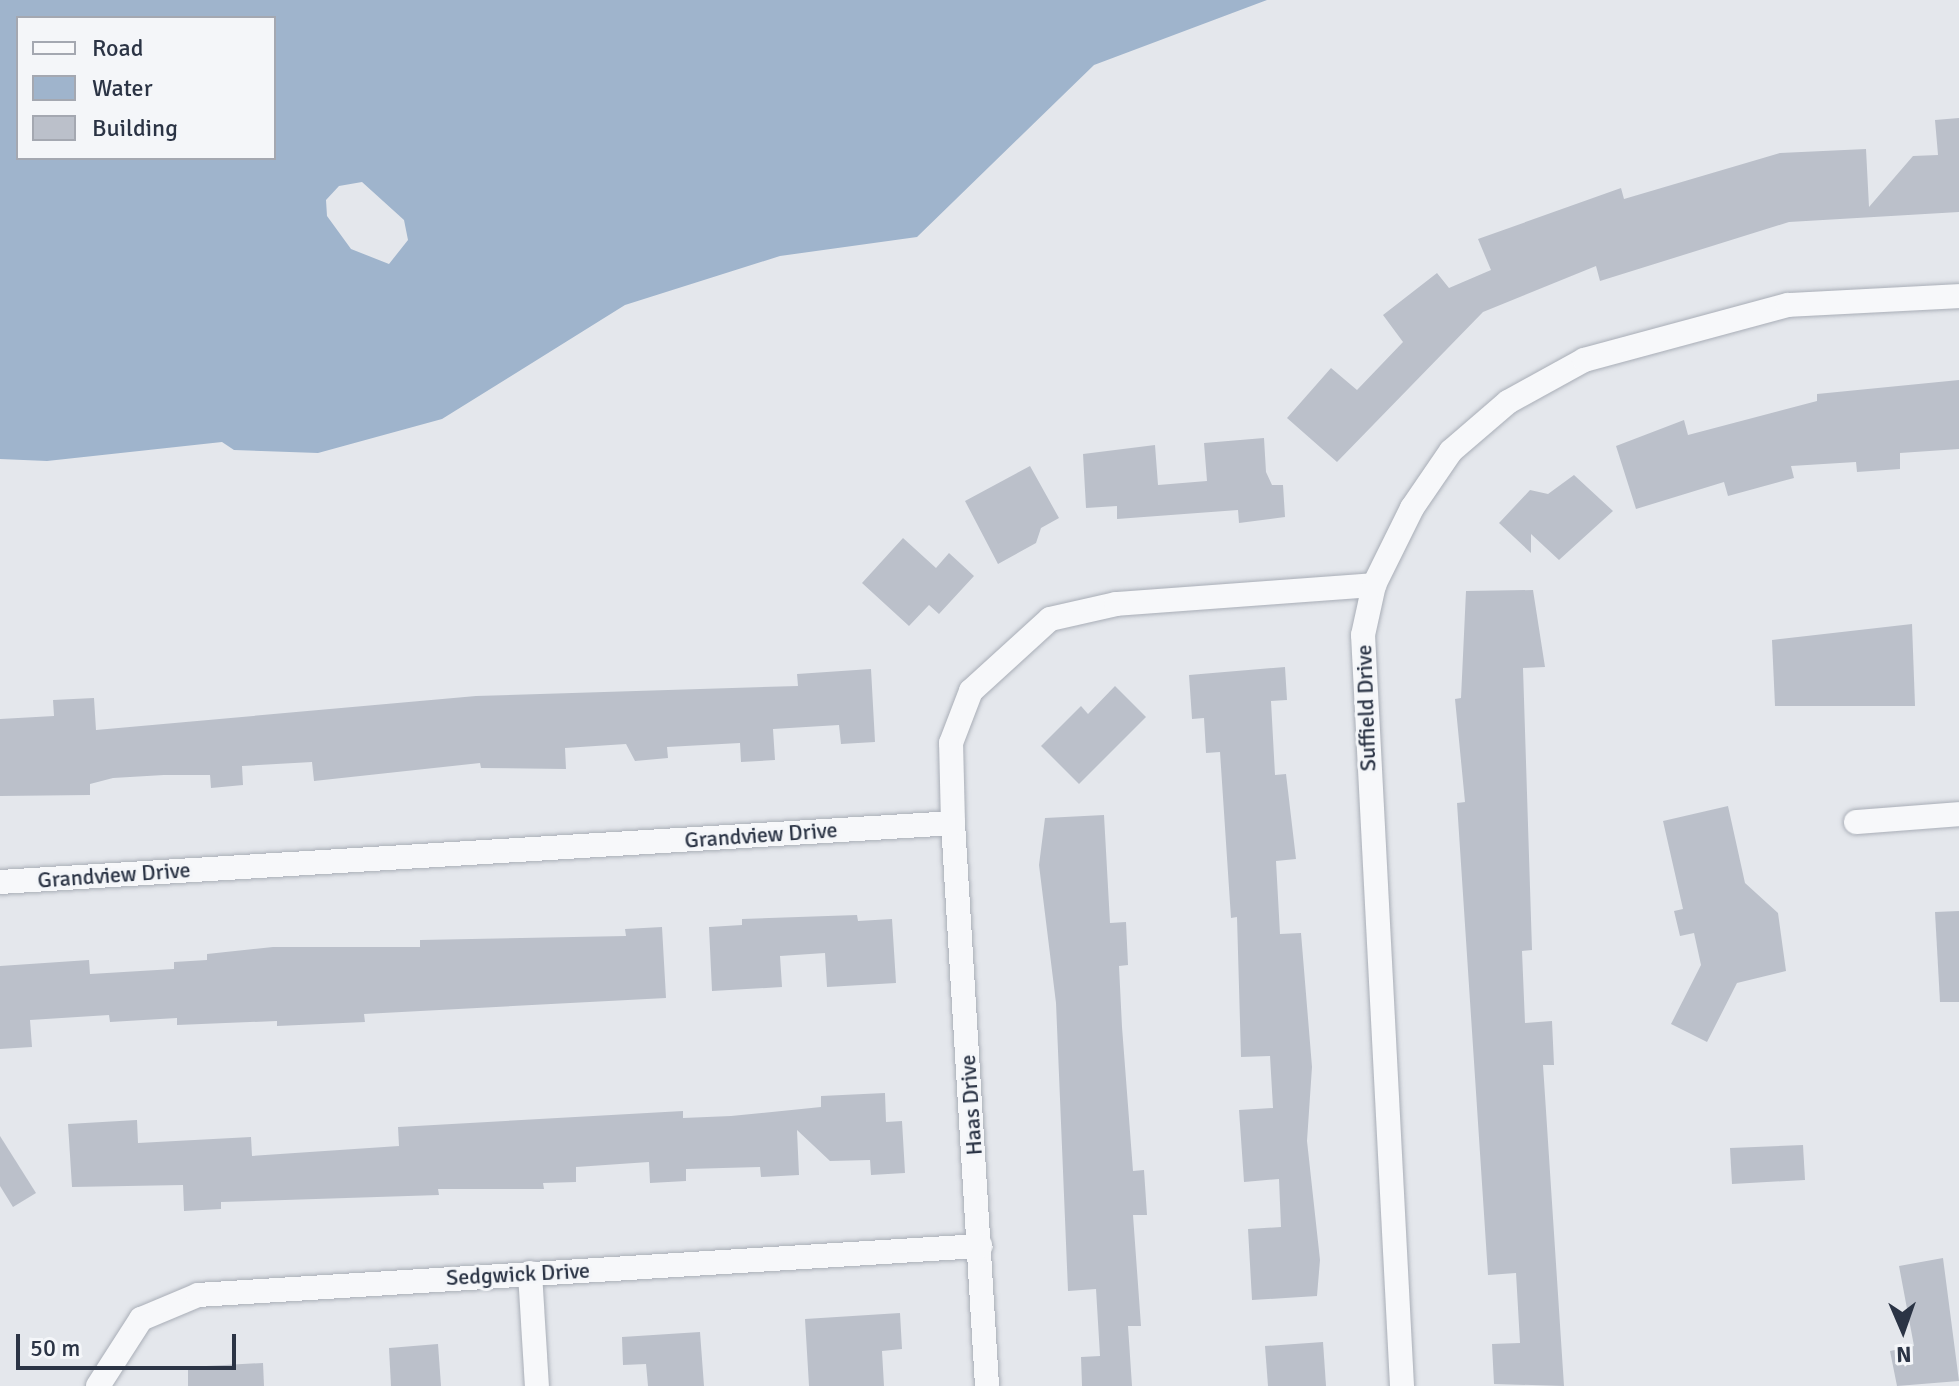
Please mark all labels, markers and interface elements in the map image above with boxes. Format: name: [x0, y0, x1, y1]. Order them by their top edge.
legend: [16, 16, 276, 160]
text: Road: [92, 33, 143, 63]
text: Water: [92, 73, 152, 103]
text: Building: [92, 113, 178, 143]
street label: Suffield Drive: [1351, 644, 1381, 772]
street label: Grandview Drive: [684, 816, 838, 854]
street label: Grandview Drive: [37, 856, 191, 894]
street label: Haas Drive: [954, 1054, 988, 1156]
street label: Sedgwick Drive: [445, 1257, 591, 1291]
north arrow: [1863, 1290, 1943, 1370]
scale bar: [20, 1318, 240, 1368]
text: 50 m: [30, 1333, 80, 1363]
text: N: [1896, 1341, 1912, 1368]

